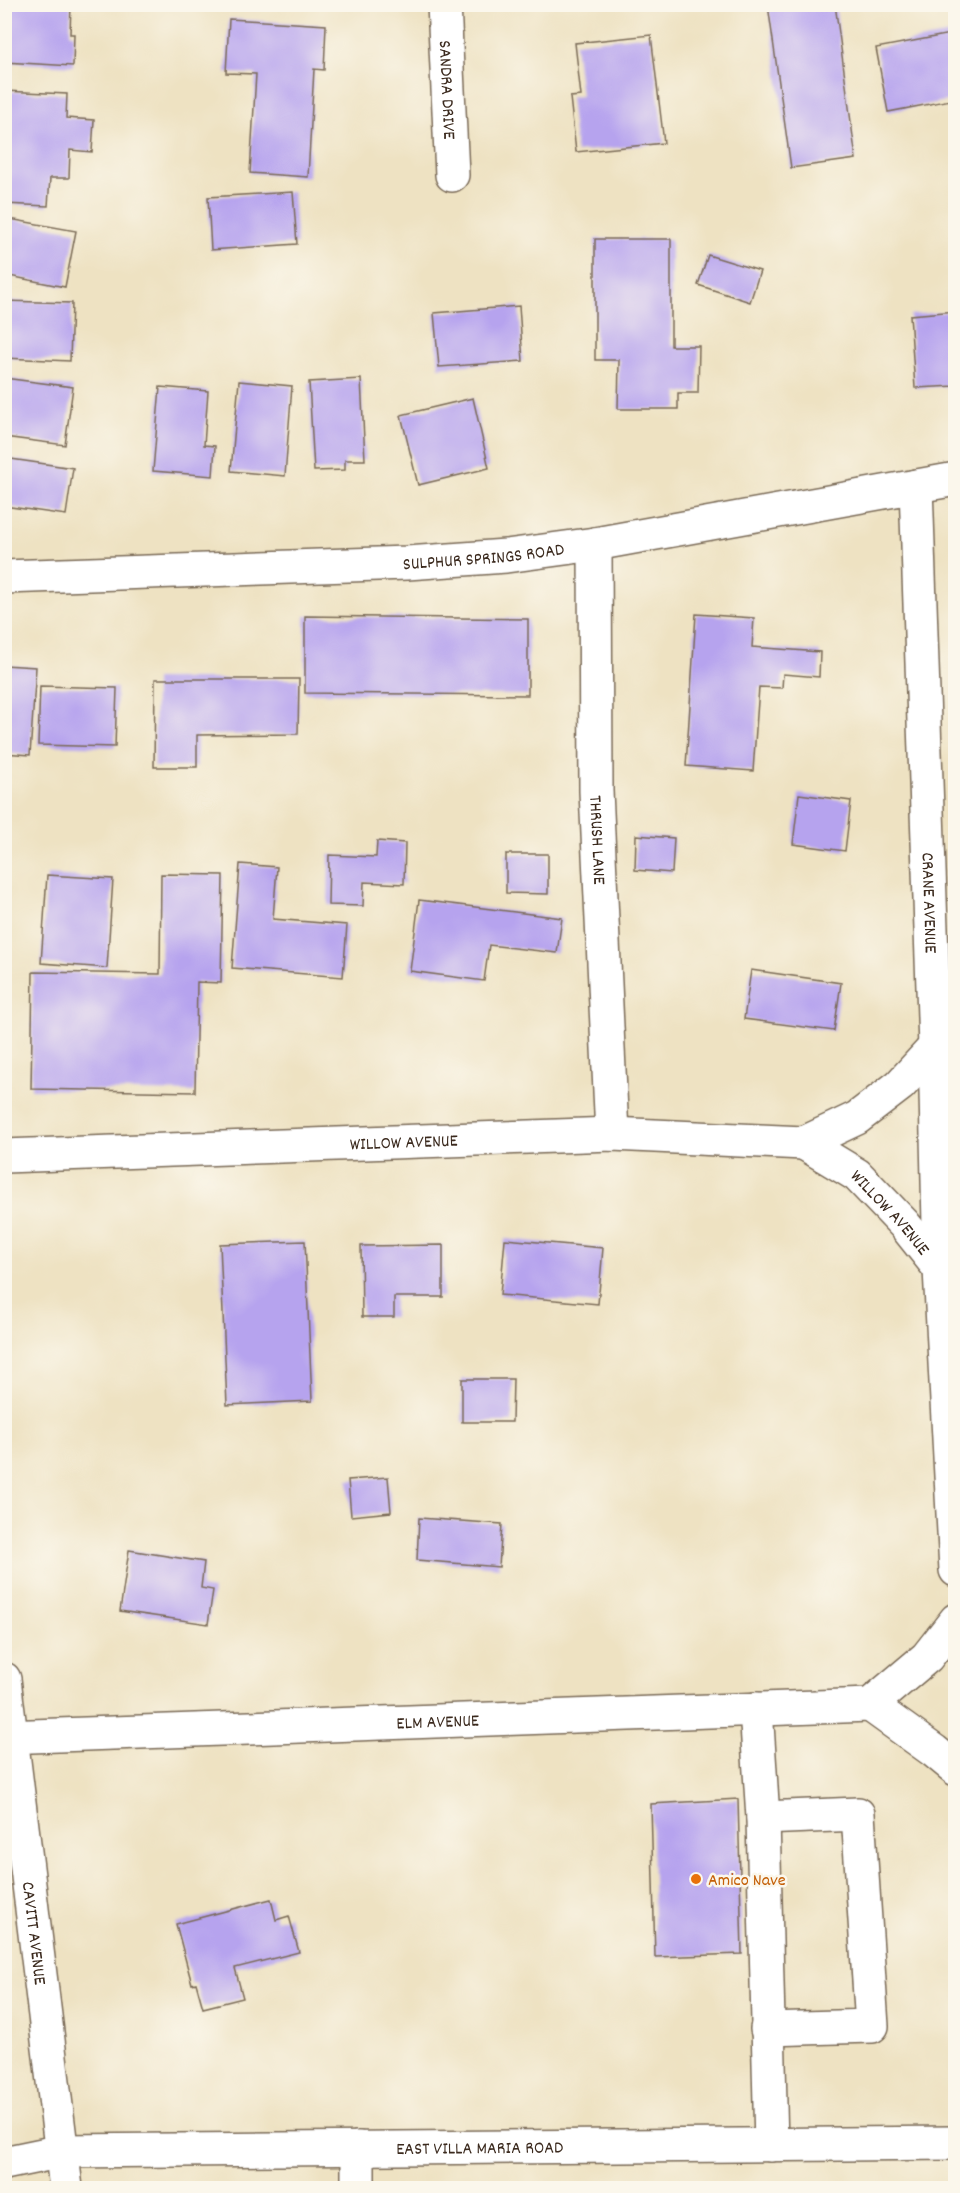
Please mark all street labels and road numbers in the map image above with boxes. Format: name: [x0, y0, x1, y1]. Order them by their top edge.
street label: SANDRA DRIVE: [431, 40, 460, 140]
street label: SULPHUR SPRINGS ROAD: [402, 538, 566, 578]
street label: THRUSH LANE: [581, 795, 610, 885]
street label: CRANE AVENUE: [913, 852, 942, 954]
street label: WILLOW AVENUE: [349, 1130, 458, 1158]
street label: WILLOW AVENUE: [843, 1165, 934, 1262]
street label: ELM AVENUE: [396, 1709, 480, 1737]
street label: CAVITT AVENUE: [14, 1880, 51, 1987]
street label: EAST VILLA MARIA ROAD: [396, 2137, 564, 2163]

